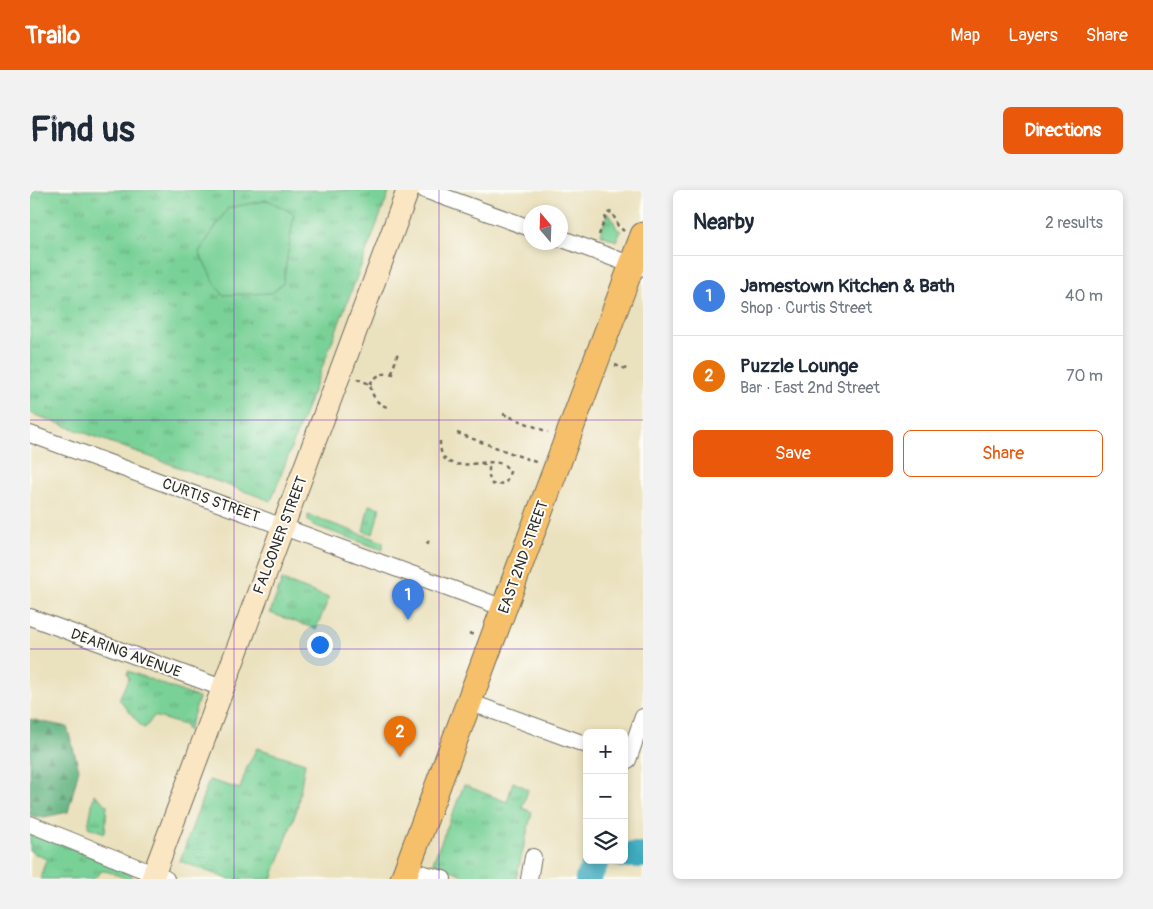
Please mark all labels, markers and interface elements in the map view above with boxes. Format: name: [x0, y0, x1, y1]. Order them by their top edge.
text: Trailo: [25, 21, 80, 50]
text: Map: [951, 24, 980, 47]
text: Layers: [1008, 24, 1058, 47]
text: Share: [1086, 24, 1128, 47]
button: Directions: [1003, 107, 1123, 154]
text: Find us: [30, 108, 135, 152]
north arrow: [523, 205, 568, 250]
text: Nearby: [693, 209, 754, 236]
text: 2 results: [1045, 213, 1103, 233]
text: Jamestown Kitchen & Bath: [740, 274, 955, 298]
text: 1: [706, 286, 712, 306]
text: 40 m: [1065, 286, 1103, 306]
text: Shop · Curtis Street: [740, 298, 872, 318]
text: Puzzle Lounge: [740, 354, 858, 378]
text: 2: [705, 366, 713, 386]
text: 70 m: [1066, 366, 1103, 386]
text: Bar · East 2nd Street: [740, 378, 880, 398]
button: Save: [693, 430, 893, 477]
button: Share: [903, 430, 1103, 477]
street label: FALCONER STREET: [249, 473, 312, 597]
street label: CURTIS STREET: [160, 474, 262, 527]
street label: EAST 2ND STREET: [494, 498, 553, 616]
pin: 1: [392, 579, 424, 620]
street label: DEARING AVENUE: [68, 625, 184, 682]
your location: [307, 632, 333, 658]
pin: 2: [384, 716, 416, 757]
map controls: [583, 729, 628, 864]
button: +: [583, 729, 628, 774]
button: −: [583, 774, 628, 819]
button: layers: [583, 819, 628, 864]

